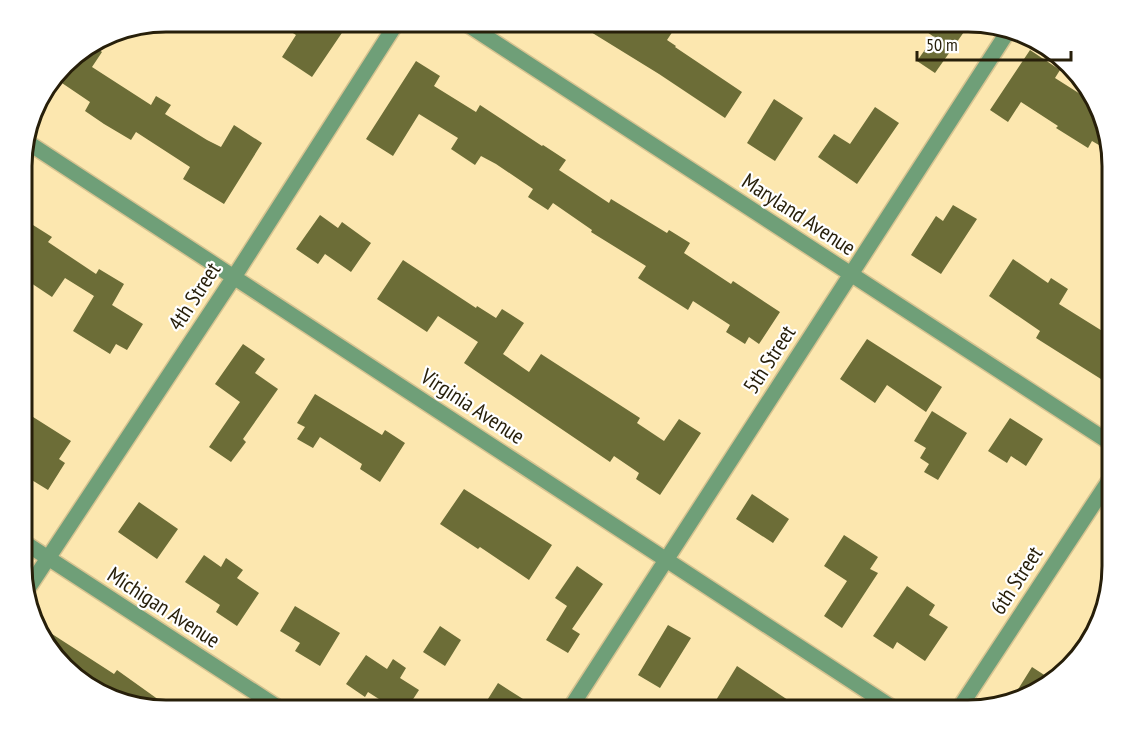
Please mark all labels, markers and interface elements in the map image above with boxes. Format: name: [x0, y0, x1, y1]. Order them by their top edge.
scale bar: [917, 24, 1072, 62]
text: 50 m: [926, 33, 958, 56]
street label: Maryland Avenue: [737, 167, 861, 261]
street label: 4th Street: [162, 257, 226, 335]
street label: 5th Street: [737, 320, 801, 398]
street label: Virginia Avenue: [415, 362, 530, 450]
street label: 6th Street: [984, 541, 1048, 619]
street label: Michigan Avenue: [102, 560, 226, 654]

